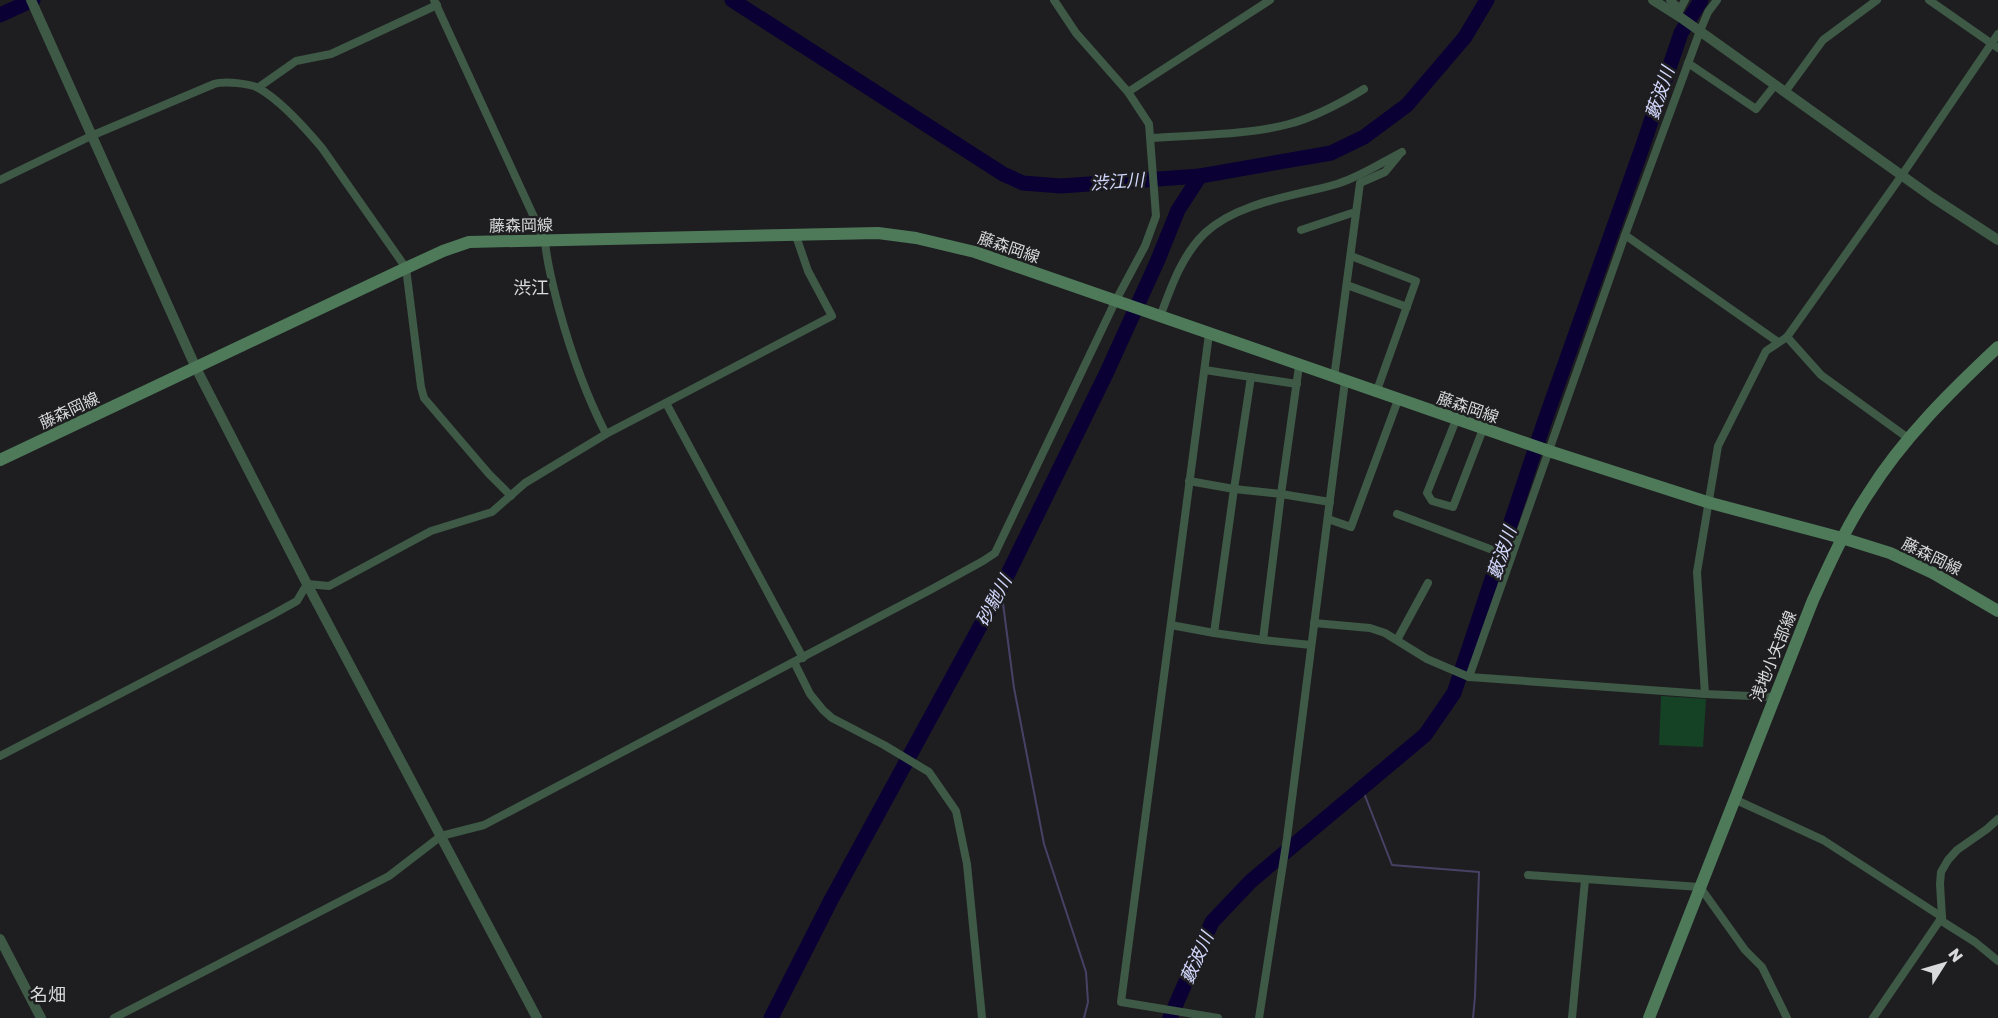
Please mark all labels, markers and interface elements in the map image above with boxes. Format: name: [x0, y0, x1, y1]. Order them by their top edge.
water label: 藪波川: [1640, 62, 1679, 122]
water label: 渋江川: [1089, 168, 1147, 194]
street label: 藤森岡線: [489, 214, 553, 236]
street label: 藤森岡線: [975, 227, 1043, 267]
district label: 渋江: [513, 276, 549, 298]
street label: 藤森岡線: [36, 387, 102, 433]
street label: 藤森岡線: [1434, 387, 1502, 427]
water label: 藪波川: [1482, 522, 1521, 582]
street label: 藤森岡線: [1899, 533, 1965, 579]
water label: 砂馳川: [971, 570, 1016, 630]
street label: 浅地小矢部線: [1746, 608, 1800, 704]
water label: 藪波川: [1175, 927, 1218, 987]
north arrow: [1914, 934, 1974, 994]
text: N: [1944, 944, 1968, 966]
district label: 名畑: [30, 983, 66, 1005]

